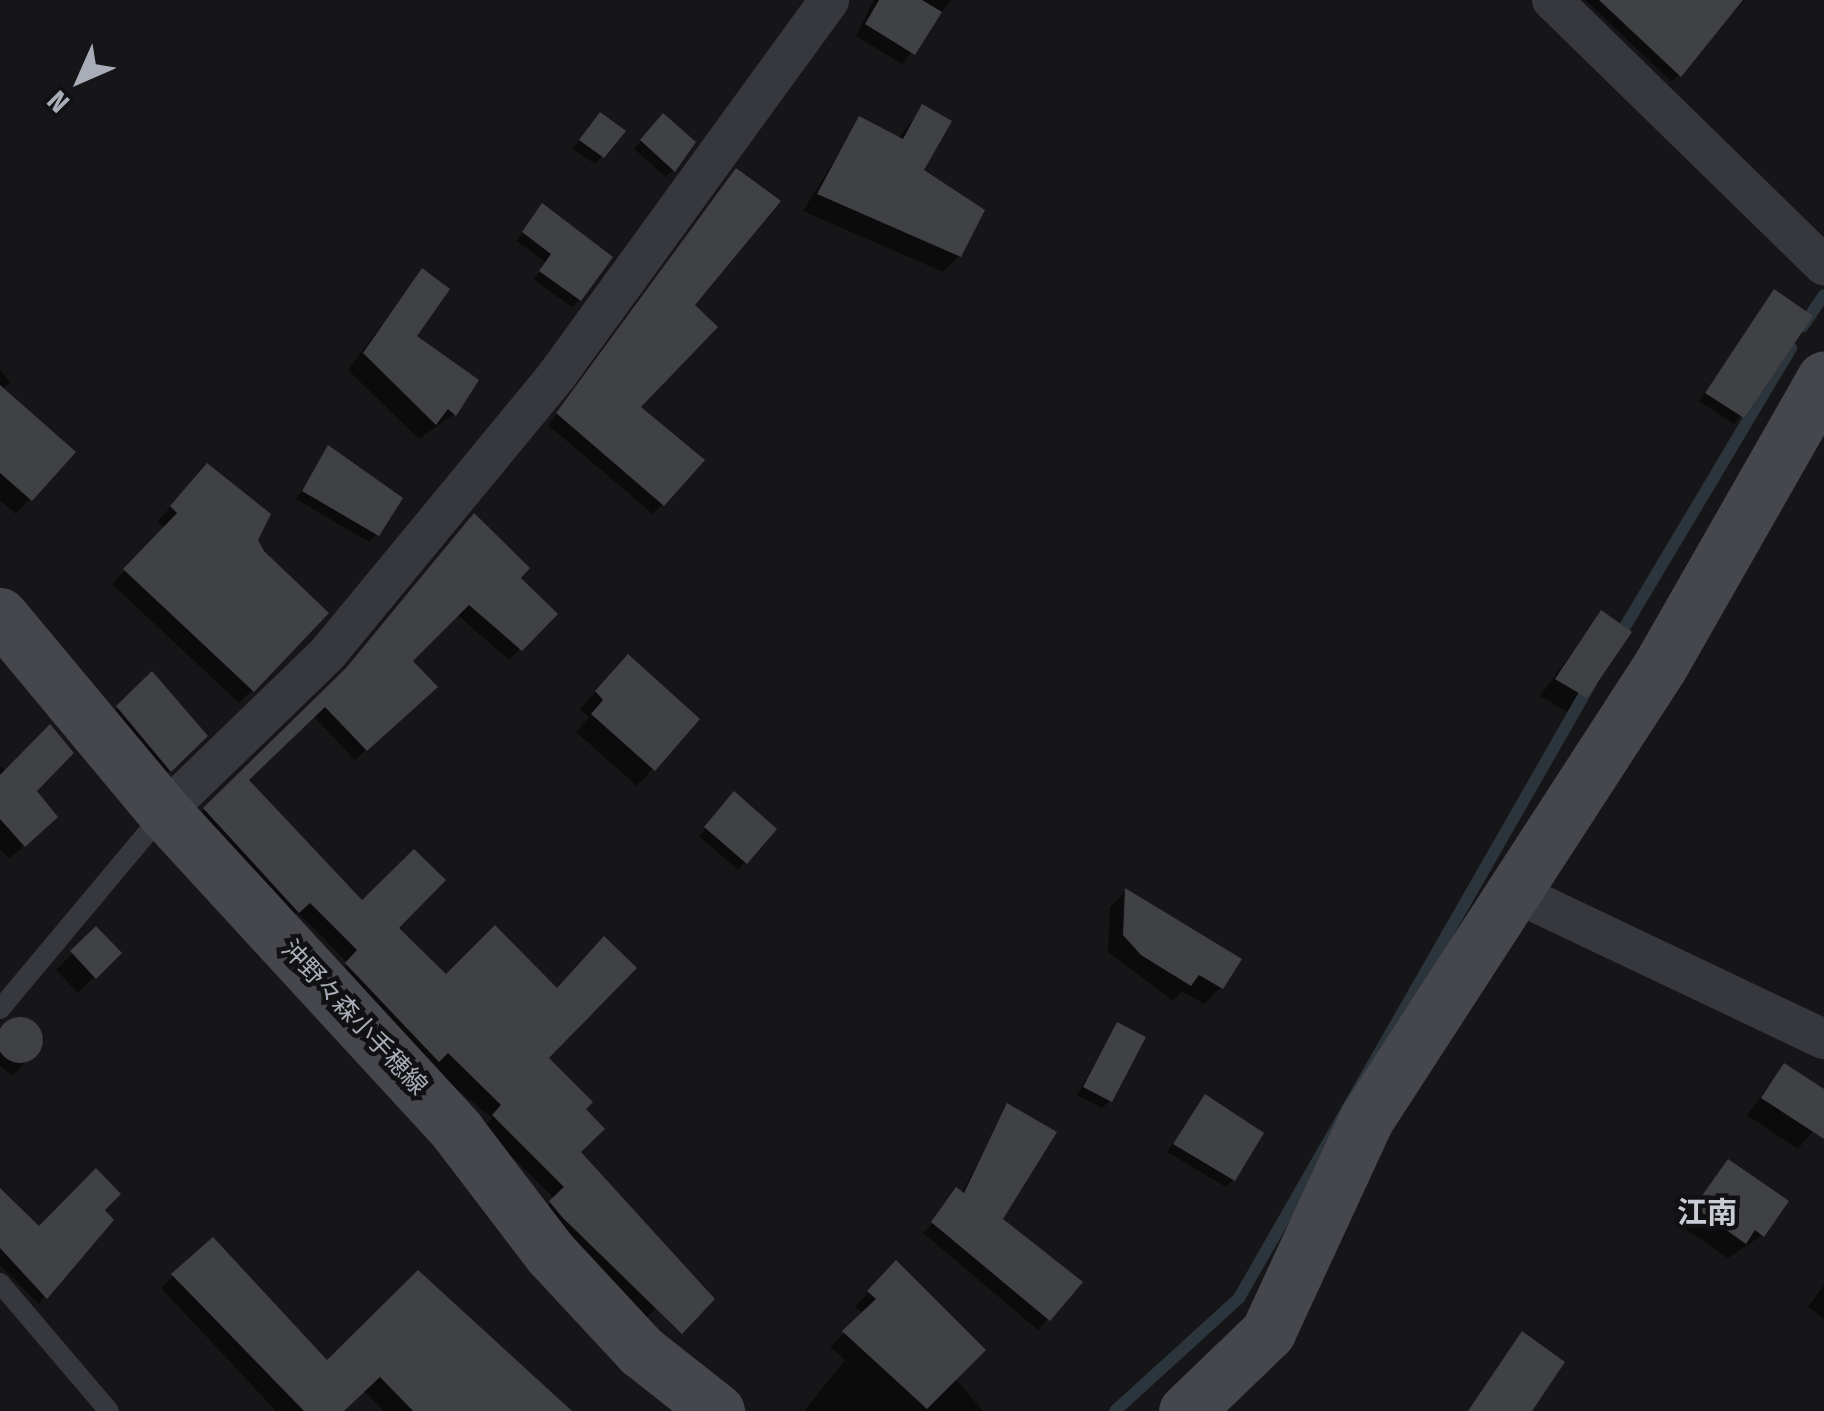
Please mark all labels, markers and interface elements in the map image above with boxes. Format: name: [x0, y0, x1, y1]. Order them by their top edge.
north arrow: [30, 30, 130, 130]
text: N: [41, 84, 76, 119]
street label: 沖野々森小手穂線: [275, 935, 433, 1101]
district label: 江南: [1677, 1195, 1737, 1231]

